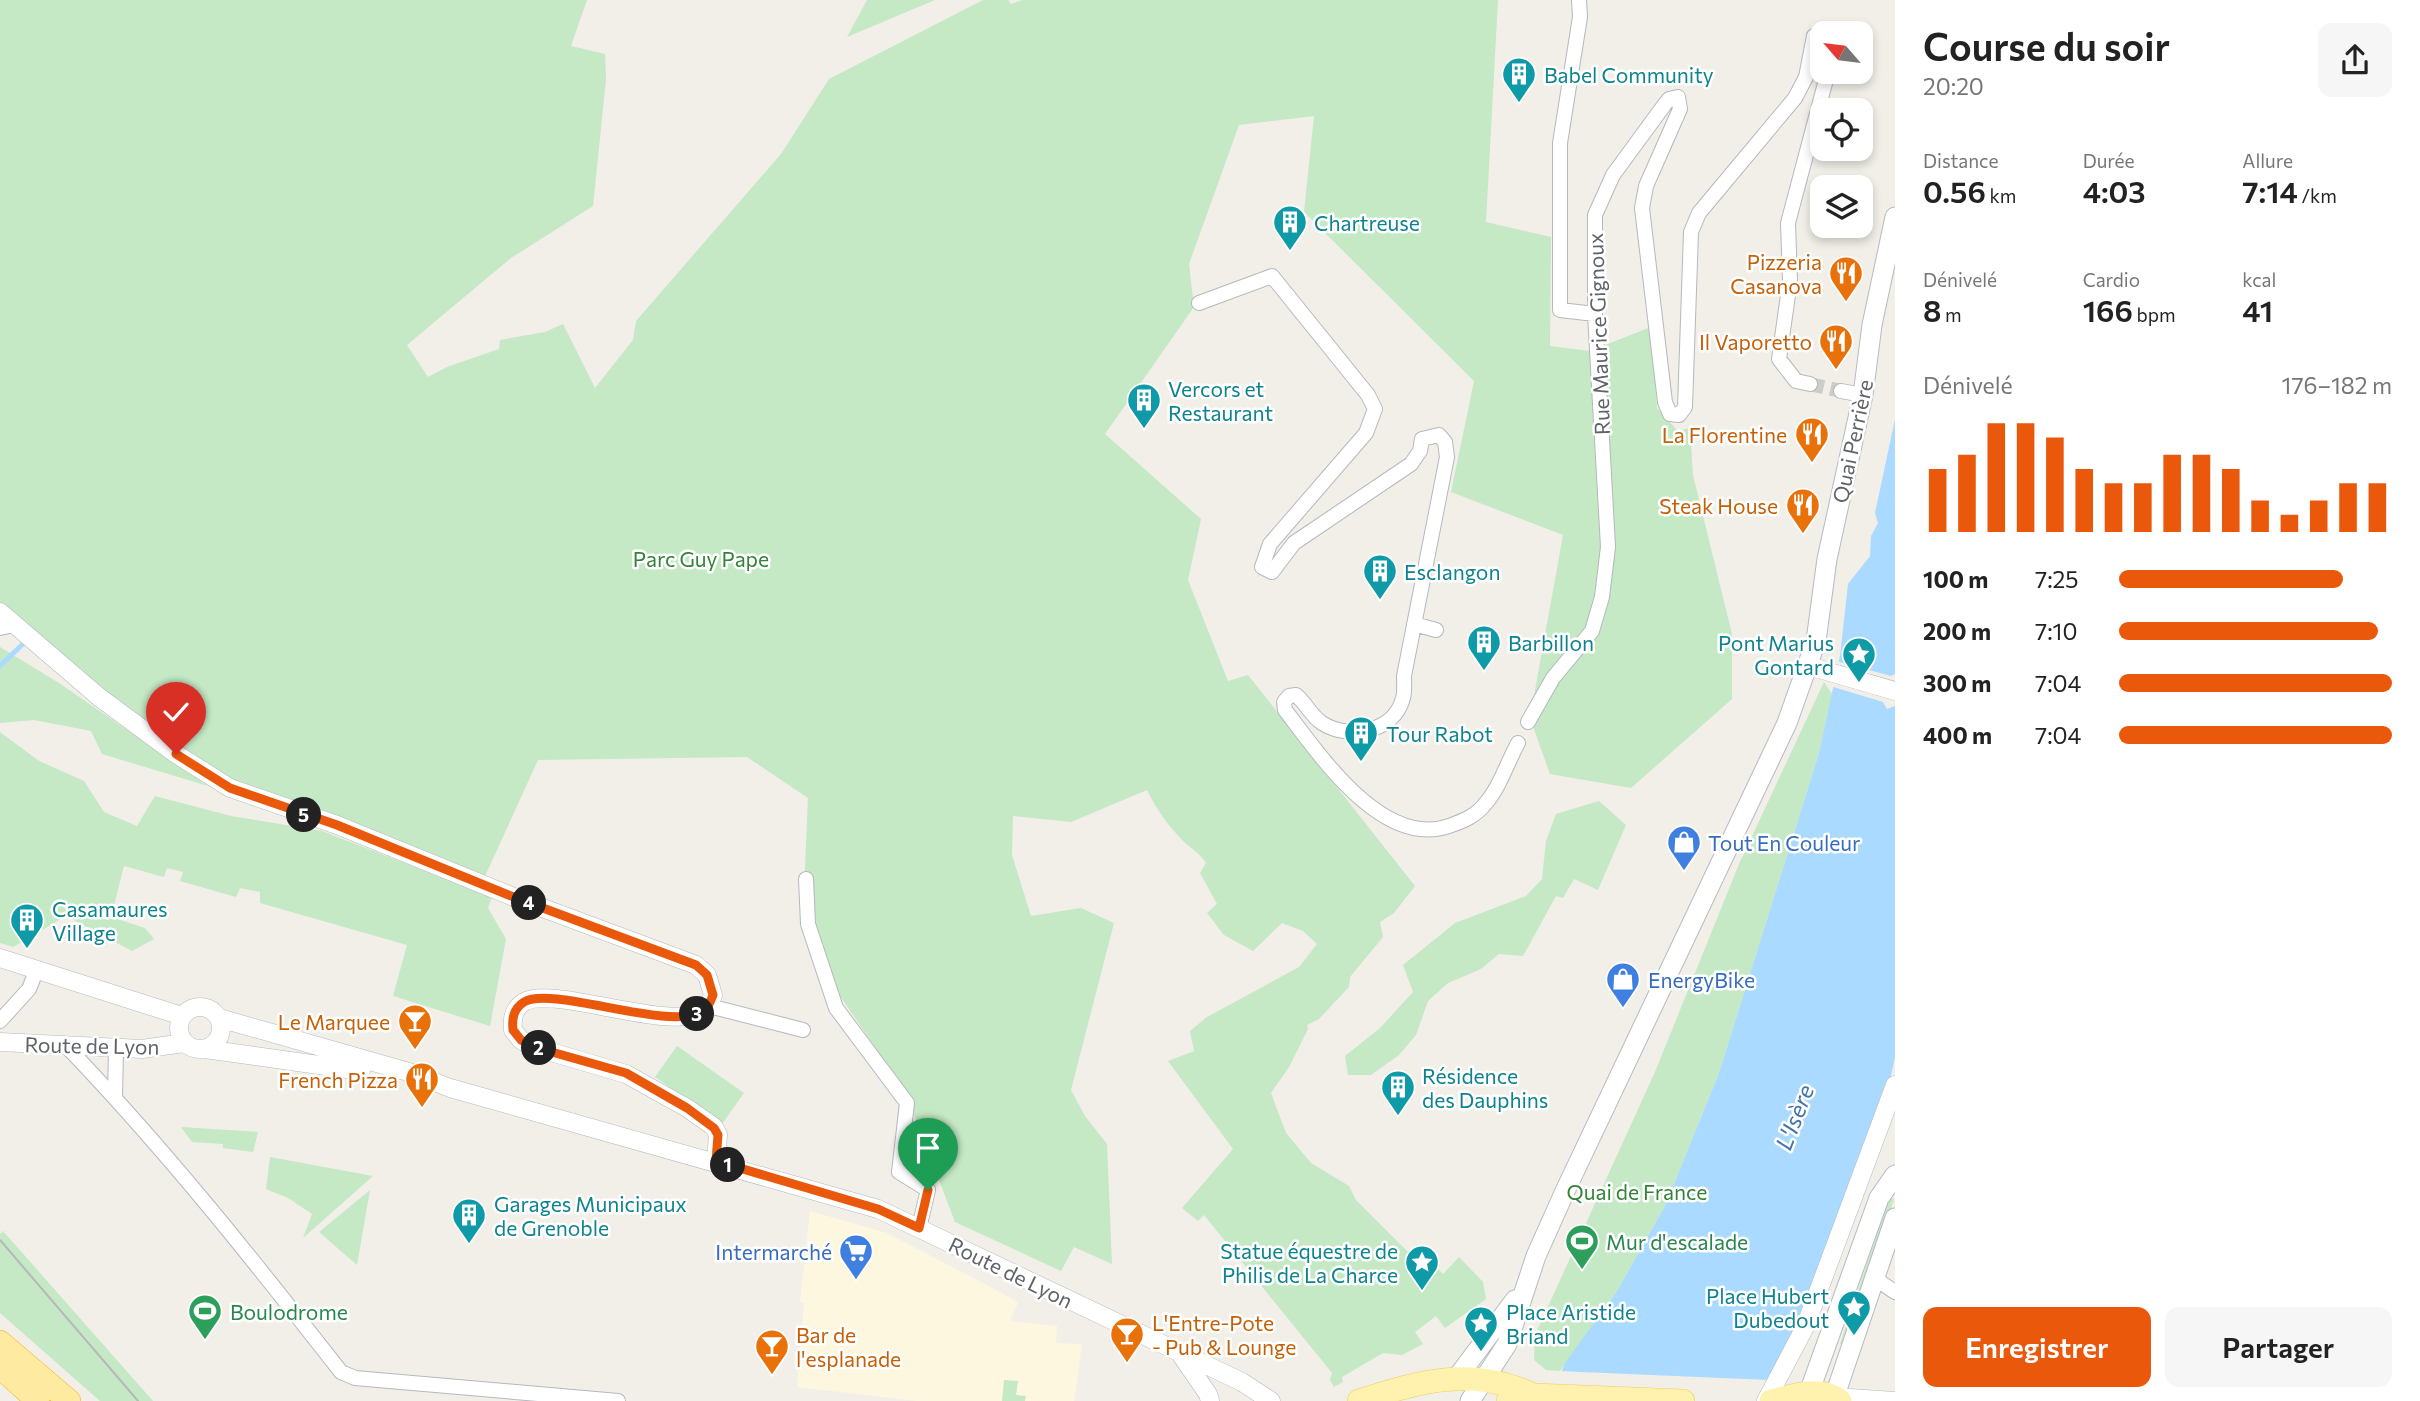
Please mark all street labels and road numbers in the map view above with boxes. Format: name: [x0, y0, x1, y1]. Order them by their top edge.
street label: Rue Maurice Gignoux: [1582, 232, 1614, 436]
street label: Quai Perrière: [1827, 377, 1877, 505]
street label: Route de Lyon: [24, 1031, 160, 1059]
street label: Route de Lyon: [945, 1231, 1077, 1313]

